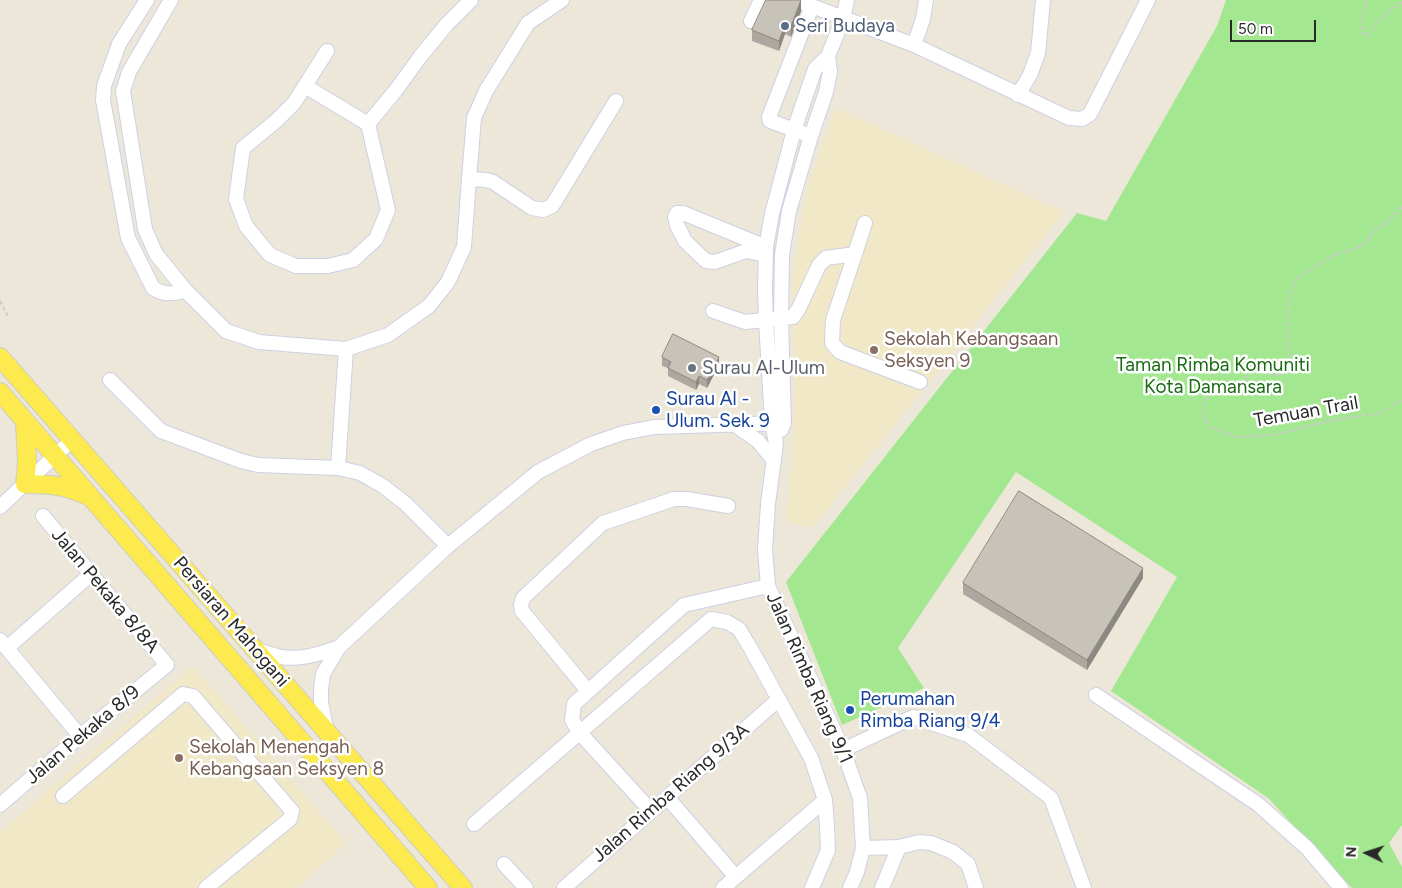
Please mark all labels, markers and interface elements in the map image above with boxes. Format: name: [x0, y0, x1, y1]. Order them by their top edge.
scale bar: [1232, 10, 1318, 42]
place label: Seri Budaya: [795, 15, 895, 37]
marker: Seri Budaya: [779, 20, 791, 32]
text: 50 m: [1238, 20, 1273, 38]
place label: Sekolah Kebangsaan Seksyen 9: [884, 328, 1058, 372]
marker: Sekolah Kebangsaan Seksyen 9: [868, 344, 880, 356]
park label: Taman Rimba Komuniti Kota Damansara: [1116, 354, 1310, 398]
place label: Surau Al-Ulum: [702, 357, 825, 379]
marker: Surau Al-Ulum: [686, 362, 698, 374]
place label: Surau Al - Ulum. Sek. 9: [666, 388, 770, 432]
street label: Temuan Trail: [1252, 392, 1360, 432]
marker: Surau Al - Ulum. Sek. 9: [650, 404, 662, 416]
street label: Jalan Pekaka 8/8A: [46, 524, 164, 658]
street label: Persiaran Mahogani: [168, 552, 294, 692]
street label: Jalan Rimba Riang 9/1: [761, 589, 857, 767]
street label: Jalan Pekaka 8/9: [21, 681, 145, 789]
place label: Perumahan Rimba Riang 9/4: [860, 688, 1000, 732]
marker: Perumahan Rimba Riang 9/4: [844, 704, 856, 716]
street label: Jalan Rimba Riang 9/3A: [588, 719, 754, 867]
place label: Sekolah Menengah Kebangsaan Seksyen 8: [189, 736, 384, 780]
marker: Sekolah Menengah Kebangsaan Seksyen 8: [173, 752, 185, 764]
north arrow: [1342, 828, 1392, 878]
text: N: [1343, 846, 1360, 858]

